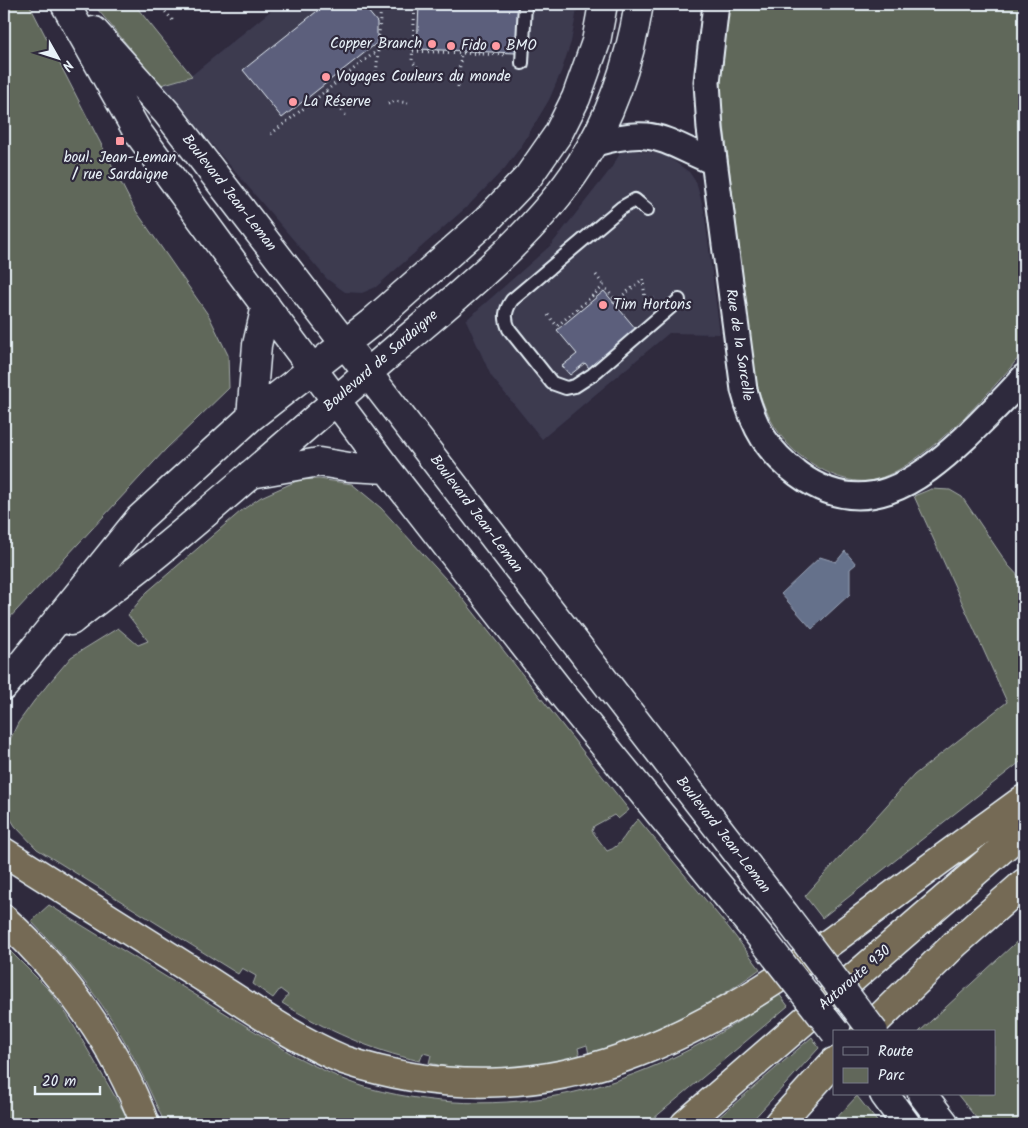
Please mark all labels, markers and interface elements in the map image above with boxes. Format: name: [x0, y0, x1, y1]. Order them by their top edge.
north arrow: [32, 32, 82, 82]
place label: Copper Branch: [330, 32, 422, 56]
place label: Fido: [461, 34, 487, 58]
place label: BMO: [506, 34, 537, 58]
marker: Copper Branch: [426, 38, 438, 50]
marker: Fido: [445, 40, 457, 52]
marker: BMO: [490, 40, 502, 52]
text: N: [56, 55, 79, 76]
place label: Voyages Couleurs du monde: [336, 65, 511, 89]
marker: Voyages Couleurs du monde: [320, 71, 332, 83]
place label: La Réserve: [303, 90, 371, 114]
marker: La Réserve: [287, 96, 299, 108]
street label: Boulevard Jean-Leman: [175, 129, 283, 257]
marker: boul. Jean-Leman / rue Sardaigne: [114, 135, 126, 147]
place label: boul. Jean-Leman / rue Sardaigne: [64, 146, 176, 187]
street label: Rue de la Sarcelle: [718, 287, 760, 403]
place label: Tim Hortons: [613, 293, 692, 317]
marker: Tim Hortons: [597, 299, 609, 311]
street label: Boulevard de Sardaigne: [318, 304, 444, 418]
street label: Boulevard Jean-Leman: [423, 450, 529, 578]
street label: Boulevard Jean-Leman: [669, 771, 777, 899]
street label: Autoroute 930: [813, 939, 897, 1017]
legend: [833, 1030, 996, 1096]
text: Route: [878, 1040, 914, 1064]
scale bar: [35, 1063, 100, 1095]
text: Parc: [878, 1064, 905, 1088]
text: 20 m: [42, 1070, 76, 1094]

